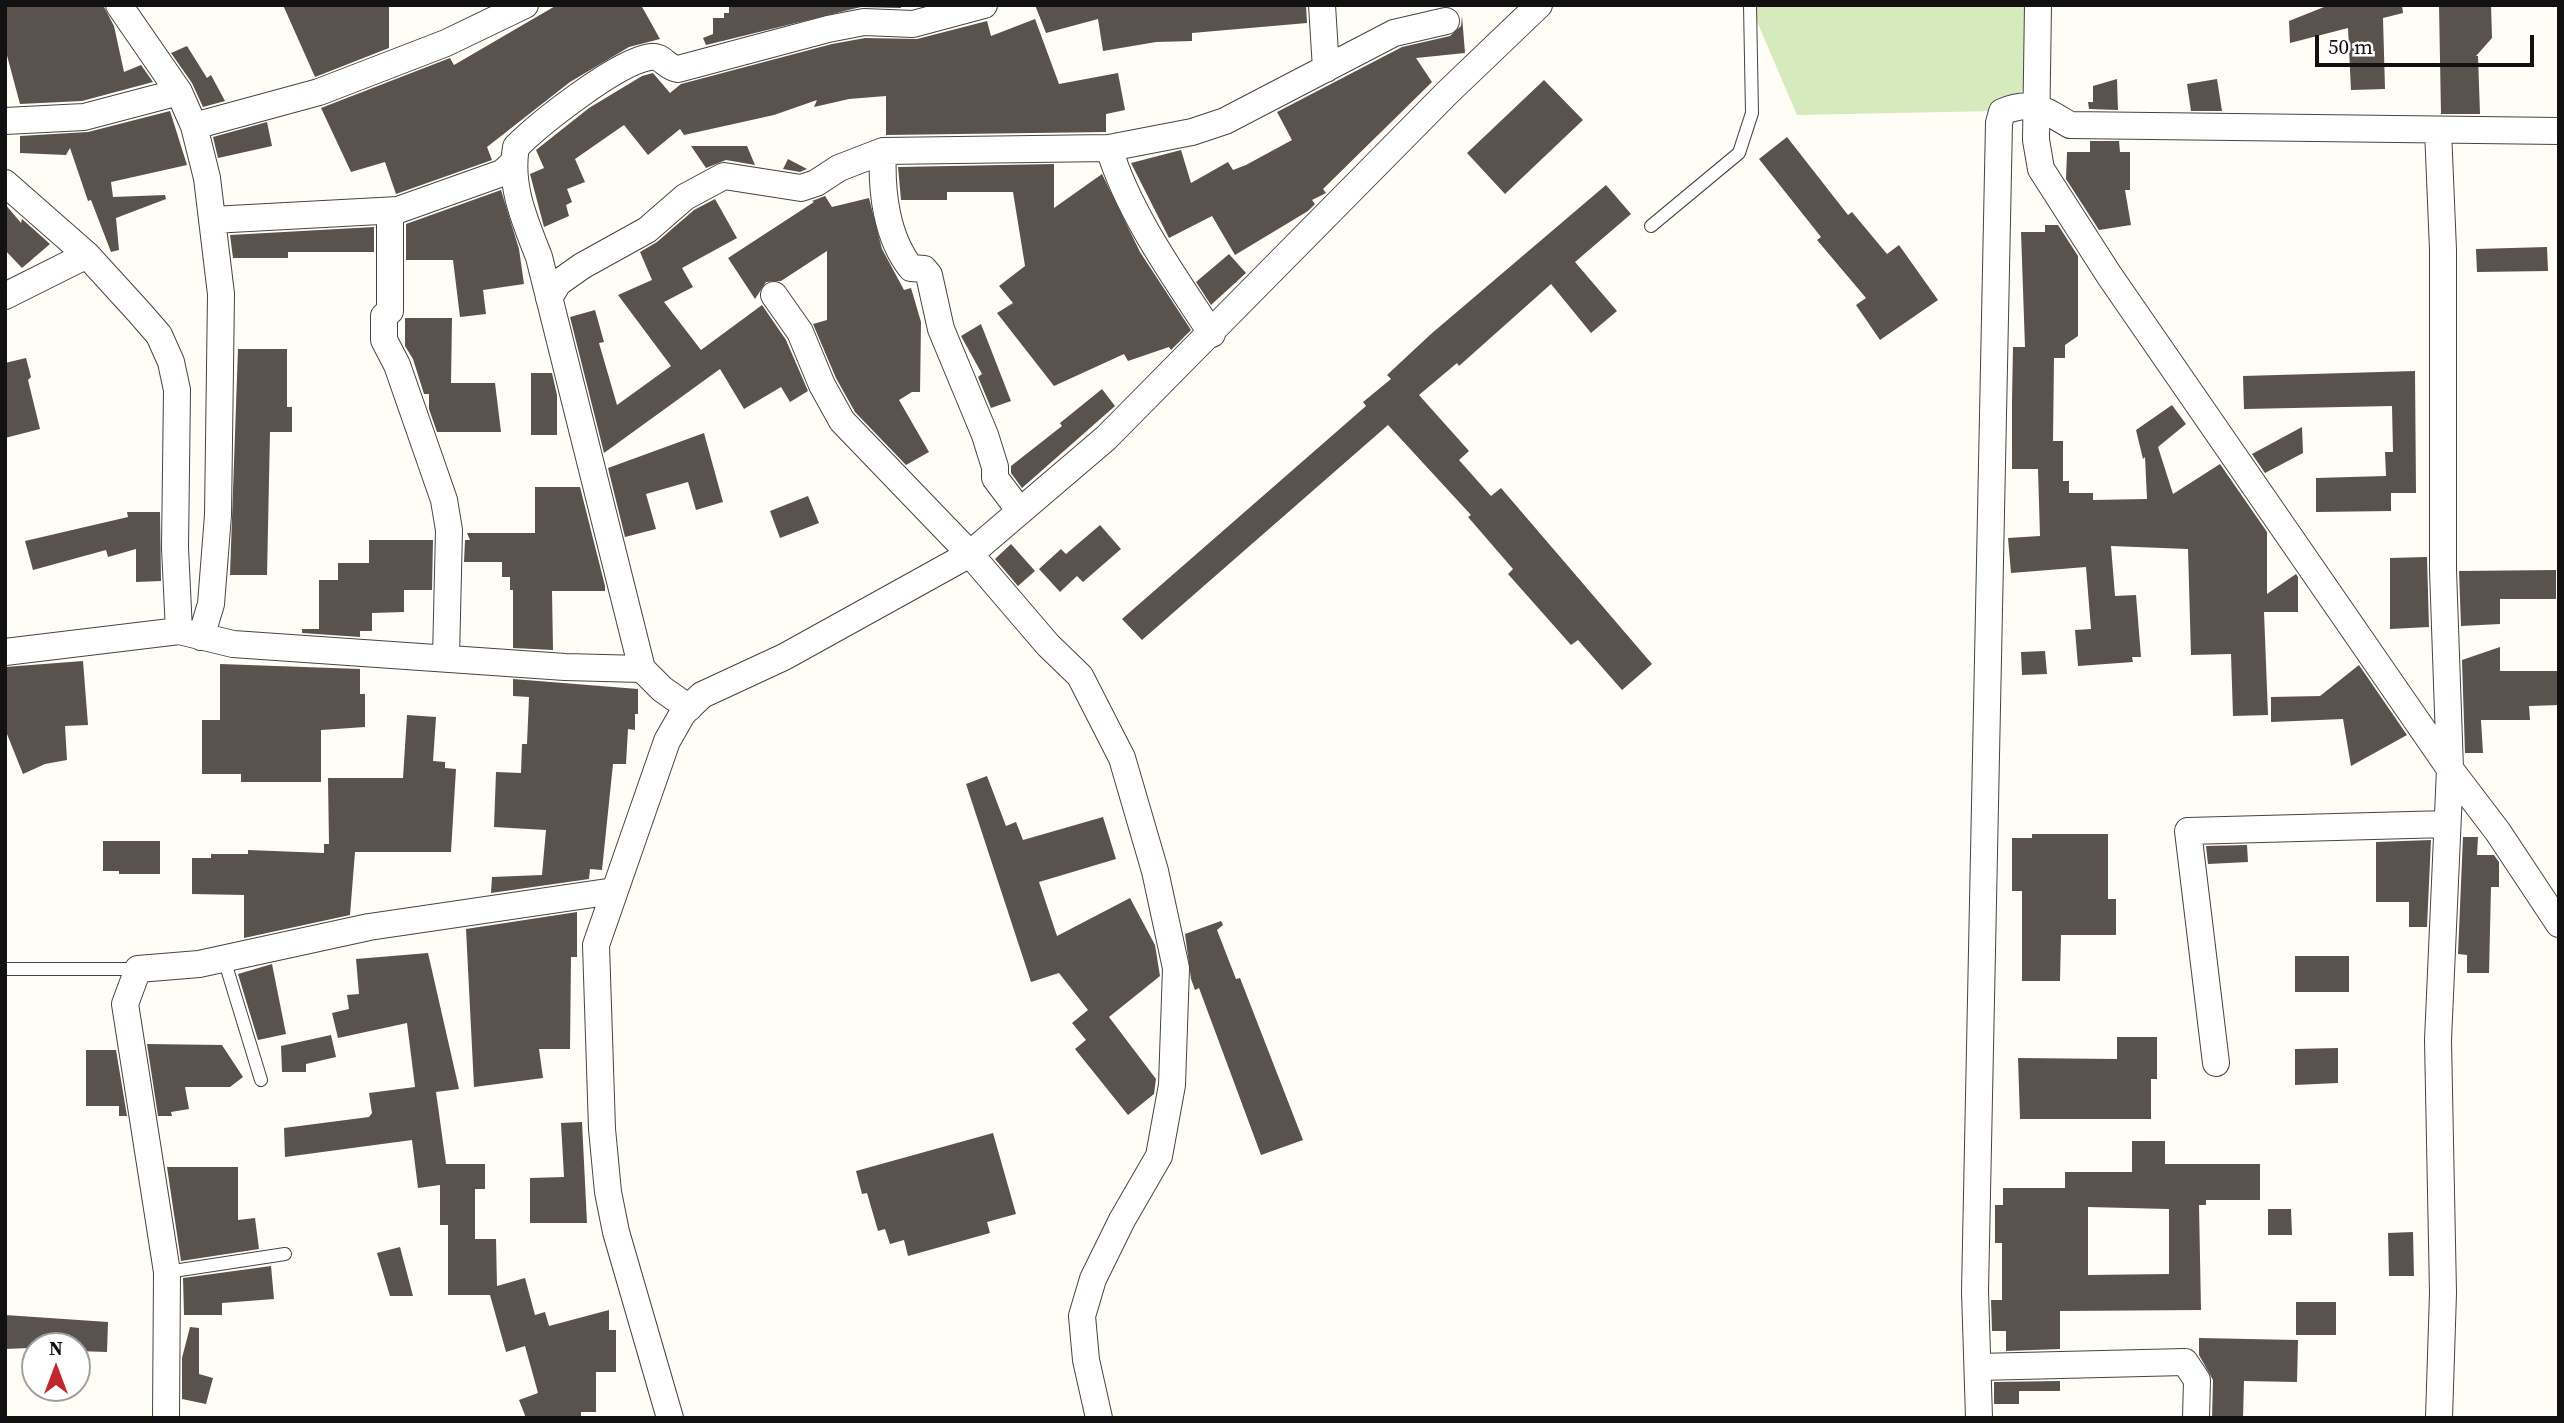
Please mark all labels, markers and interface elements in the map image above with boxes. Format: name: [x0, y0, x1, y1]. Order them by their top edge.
scale bar: [2319, 21, 2538, 65]
text: 50 m: [2328, 32, 2373, 61]
north arrow: [21, 1332, 91, 1402]
text: N: [49, 1335, 63, 1361]

